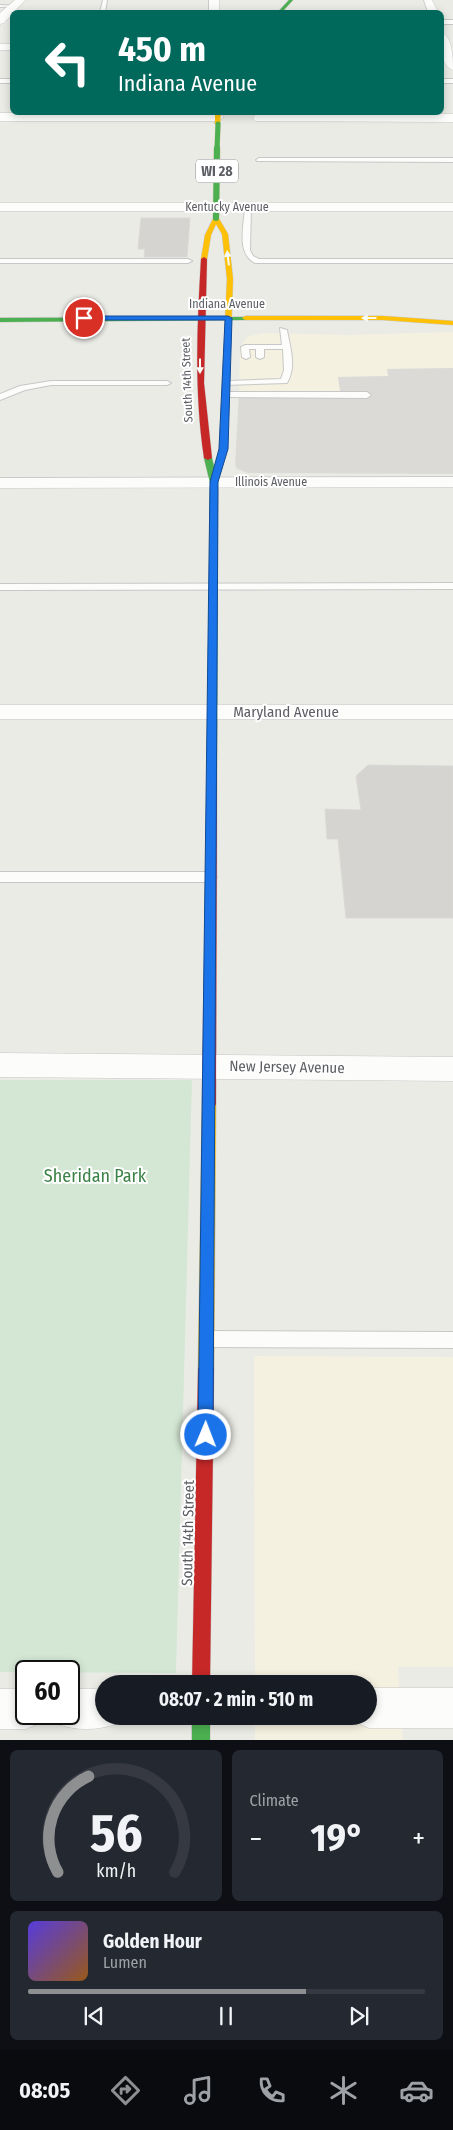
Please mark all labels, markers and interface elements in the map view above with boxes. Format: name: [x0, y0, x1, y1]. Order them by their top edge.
text: 450 m: [118, 28, 206, 70]
icon: left: [35, 30, 100, 95]
text: Indiana Avenue: [118, 70, 257, 97]
road number: WI 28: [196, 160, 238, 182]
street label: Kentucky Avenue: [185, 200, 269, 214]
one-way arrow: [224, 249, 232, 265]
pin: [63, 297, 105, 339]
street label: Indiana Avenue: [189, 297, 265, 311]
icon: arrive: [70, 304, 98, 332]
one-way arrow: [361, 314, 377, 322]
street label: South 14th Street: [179, 337, 195, 423]
one-way arrow: [196, 358, 204, 374]
street label: Illinois Avenue: [235, 475, 307, 489]
street label: Maryland Avenue: [233, 703, 339, 721]
street label: New Jersey Avenue: [229, 1057, 345, 1077]
park label: Sheridan Park: [44, 1165, 147, 1187]
position arrow: [179, 1408, 231, 1460]
street label: South 14th Street: [178, 1480, 198, 1586]
speed limit sign: 60: [15, 1660, 80, 1725]
text: 08:07 · 2 min · 510 m: [159, 1688, 313, 1711]
text: Climate: [250, 1791, 299, 1810]
text: 56: [89, 1802, 142, 1865]
text: 19°: [310, 1815, 364, 1861]
text: −: [250, 1822, 262, 1855]
text: +: [412, 1822, 425, 1855]
text: km/h: [96, 1860, 136, 1882]
text: Golden Hour: [103, 1930, 202, 1953]
text: Lumen: [103, 1953, 147, 1972]
icon: previous: [80, 2002, 108, 2030]
icon: pause: [212, 2002, 240, 2030]
icon: next: [345, 2002, 373, 2030]
icon: directions: [108, 2073, 143, 2108]
icon: music: [181, 2073, 216, 2108]
icon: phone: [254, 2073, 289, 2108]
icon: climate: [326, 2073, 361, 2108]
icon: car: [399, 2073, 434, 2108]
text: 08:05: [19, 2077, 70, 2104]

